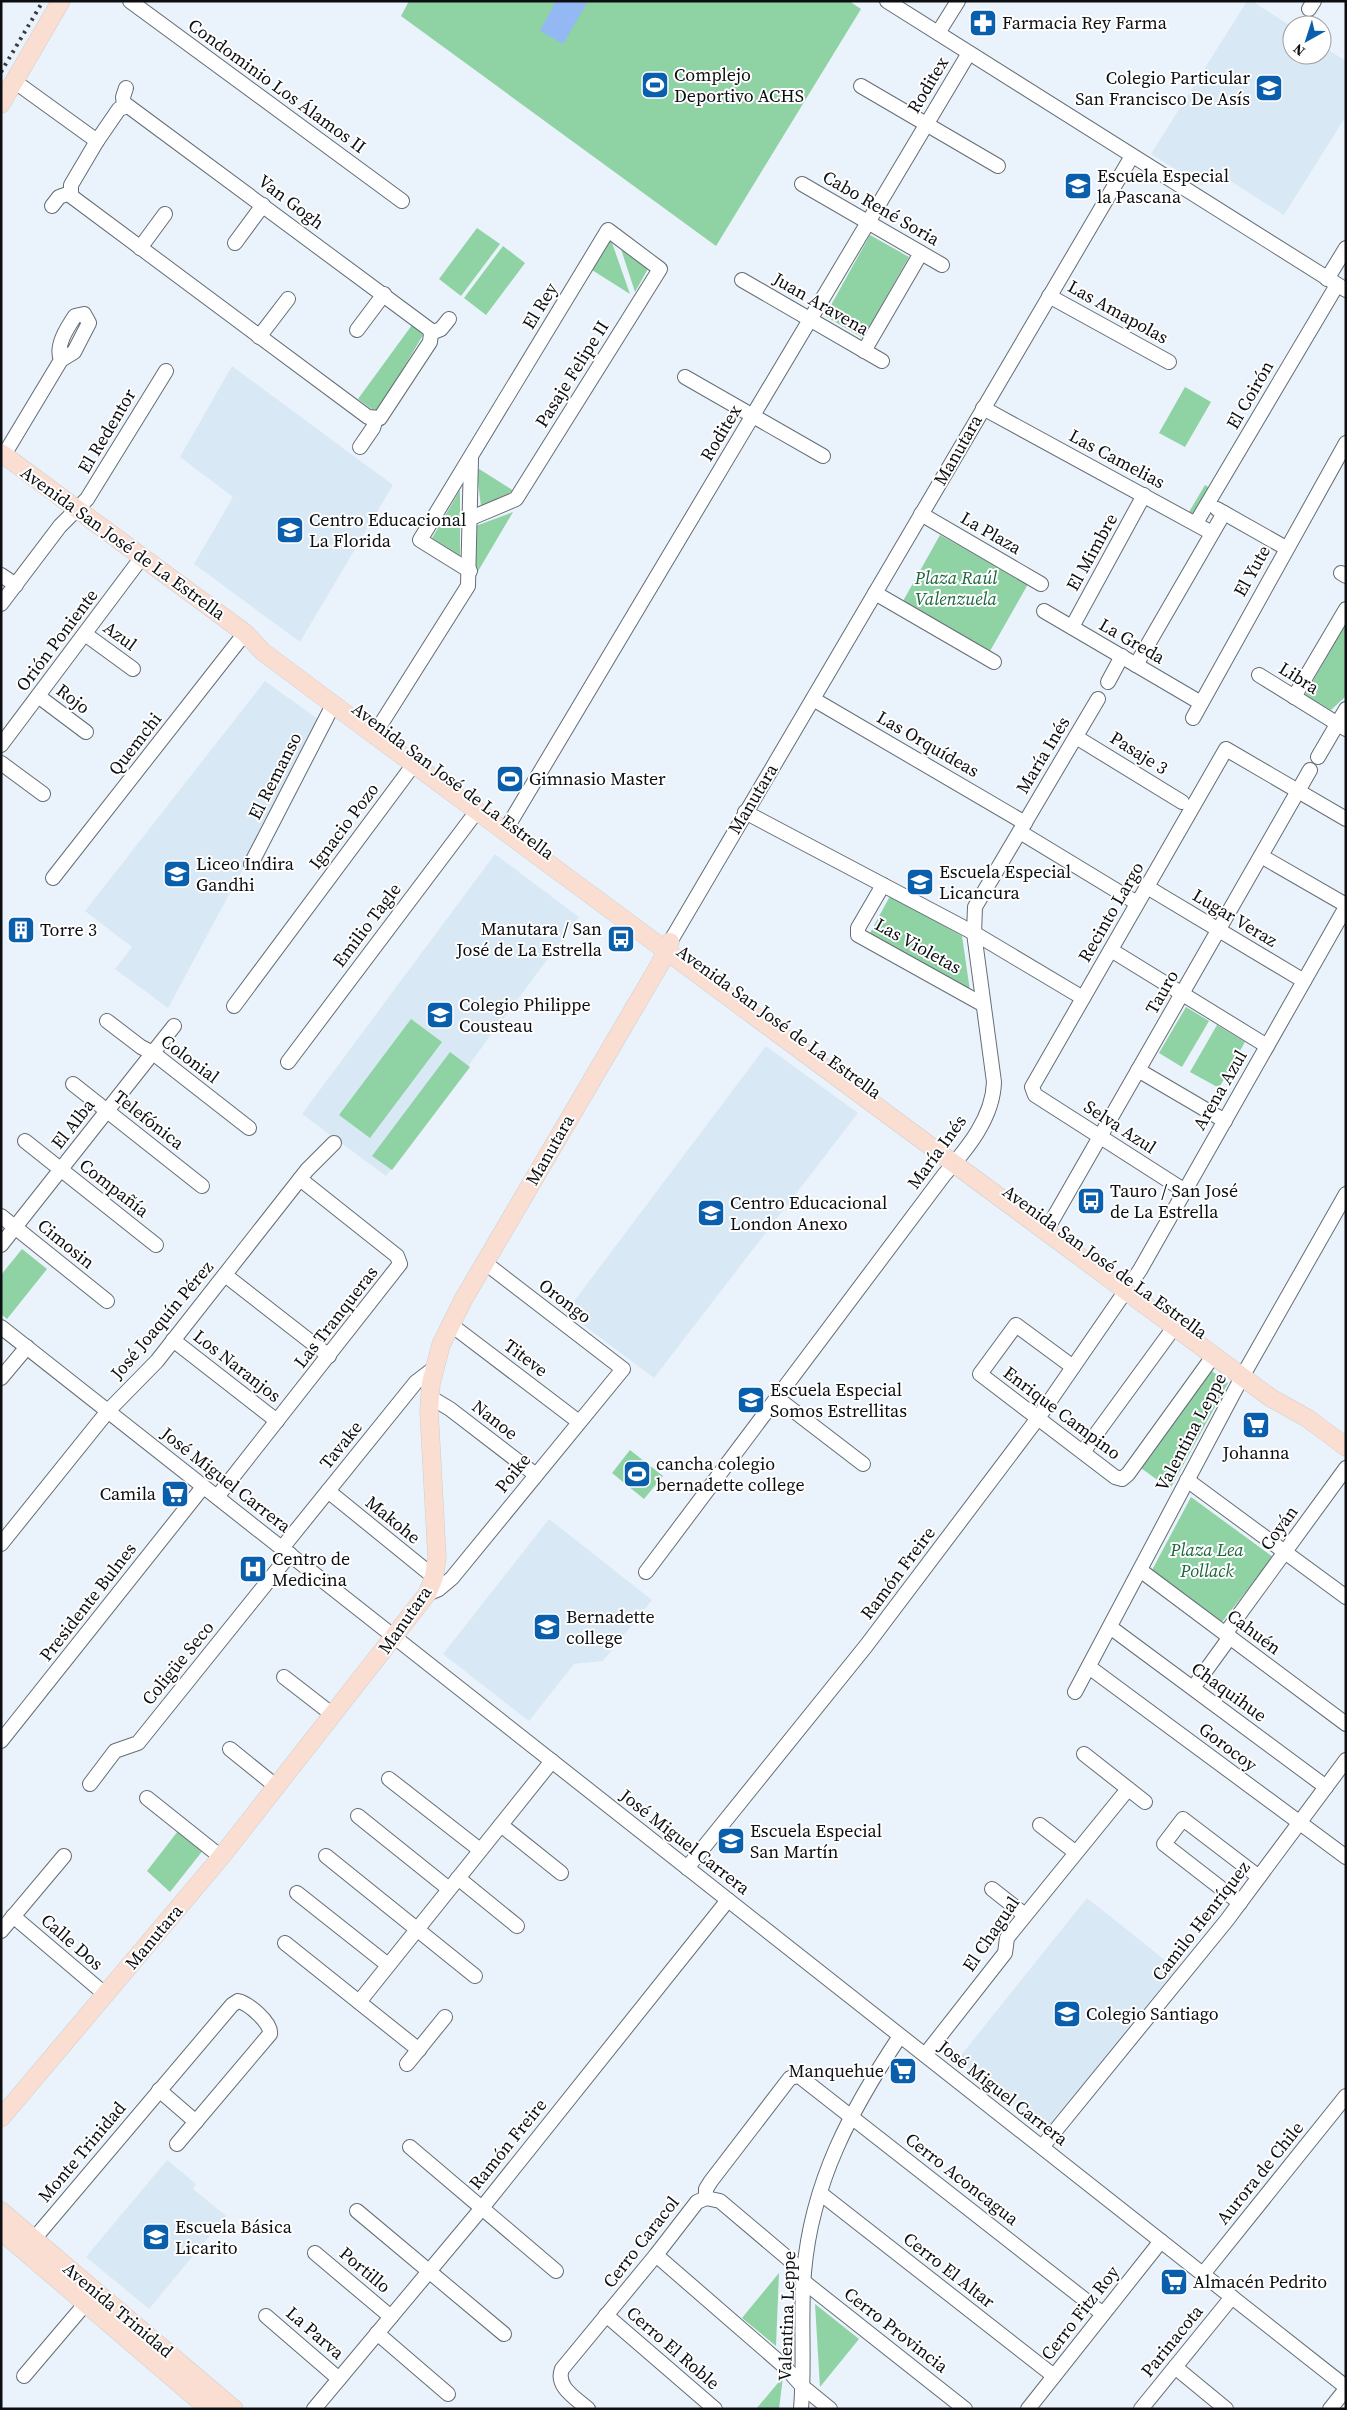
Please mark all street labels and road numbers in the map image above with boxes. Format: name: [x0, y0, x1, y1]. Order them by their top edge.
street label: Condominio Los Álamos II: [183, 12, 371, 159]
street label: Roditex: [901, 52, 954, 118]
street label: Cabo René Soria: [818, 164, 945, 252]
street label: Van Gogh: [253, 168, 330, 235]
street label: Juan Aravena: [768, 265, 875, 342]
street label: Las Amapolas: [1064, 274, 1173, 350]
street label: El Rey: [516, 277, 564, 334]
street label: Pasaje Felipe II: [529, 316, 614, 432]
street label: El Coirón: [1220, 356, 1279, 434]
street label: El Redentor: [71, 383, 142, 478]
street label: Roditex: [694, 400, 747, 466]
street label: Manutara: [927, 409, 988, 490]
street label: Las Camelias: [1065, 423, 1170, 494]
street label: Avenida San José de La Estrella: [16, 460, 231, 626]
street label: La Plaza: [956, 505, 1027, 560]
street label: El Mimbre: [1060, 508, 1123, 595]
street label: El Yute: [1227, 540, 1276, 601]
street label: Orión Poniente: [10, 583, 103, 696]
street label: La Greda: [1095, 612, 1170, 670]
street label: Azul: [98, 615, 142, 656]
street label: Libra: [1274, 656, 1325, 700]
street label: Rojo: [51, 678, 95, 720]
street label: Avenida San José de La Estrella: [347, 696, 560, 866]
street label: Las Orquídeas: [873, 704, 984, 783]
street label: Quemchi: [102, 707, 167, 780]
street label: María Inés: [1010, 711, 1075, 798]
street label: Pasaje 3: [1105, 725, 1173, 780]
street label: El Remanso: [242, 728, 307, 824]
street label: Manutara: [722, 758, 784, 839]
street label: Ignacio Pozo: [303, 777, 384, 874]
street label: Recinto Largo: [1072, 857, 1149, 966]
street label: Emilio Tagle: [327, 877, 407, 972]
street label: Lugar Veraz: [1188, 882, 1282, 953]
street label: Las Violetas: [870, 912, 966, 980]
street label: Avenida San José de La Estrella: [672, 939, 887, 1105]
street label: Tauro: [1139, 965, 1184, 1018]
street label: Colonial: [156, 1028, 225, 1089]
street label: Arena Azul: [1187, 1045, 1253, 1134]
street label: Telefónica: [109, 1084, 190, 1156]
street label: El Alba: [45, 1093, 101, 1154]
street label: Selva Azul: [1079, 1094, 1161, 1159]
street label: Manutara: [519, 1109, 580, 1190]
street label: María Inés: [901, 1109, 972, 1194]
street label: Compañía: [74, 1152, 155, 1223]
street label: Avenida San José de La Estrella: [998, 1179, 1213, 1345]
street label: Cimosin: [32, 1213, 100, 1274]
street label: José Joaquín Pérez: [104, 1255, 219, 1385]
street label: Las Tranqueras: [288, 1260, 383, 1373]
street label: Orongo: [534, 1273, 597, 1329]
street label: Los Naranjos: [188, 1324, 286, 1408]
street label: Titeve: [499, 1333, 553, 1382]
street label: Enrique Campino: [998, 1360, 1126, 1465]
street label: Valentina Leppe: [1149, 1368, 1232, 1495]
street label: Nanoe: [467, 1394, 524, 1445]
street label: Tavake: [313, 1415, 368, 1474]
street label: José Miguel Carrera: [155, 1420, 297, 1539]
street label: Poike: [489, 1448, 536, 1498]
street label: Makohe: [360, 1490, 426, 1550]
street label: Coyán: [1254, 1500, 1303, 1555]
street label: Ramón Freire: [854, 1521, 941, 1624]
street label: Presidente Bulnes: [33, 1537, 142, 1666]
street label: Manutara: [372, 1580, 438, 1659]
street label: Cahuén: [1222, 1603, 1287, 1660]
street label: Coligüe Seco: [136, 1615, 219, 1710]
street label: Chaquihue: [1187, 1656, 1272, 1727]
street label: Gorocoy: [1194, 1716, 1263, 1777]
street label: José Miguel Carrera: [614, 1782, 756, 1901]
street label: Camilo Henríquez: [1146, 1855, 1255, 1986]
street label: El Chagual: [956, 1891, 1025, 1976]
street label: Manutara: [119, 1898, 189, 1974]
street label: Calle Dos: [36, 1908, 109, 1976]
street label: José Miguel Carrera: [932, 2033, 1074, 2152]
street label: Ramón Freire: [463, 2093, 552, 2195]
street label: Monte Trinidad: [32, 2096, 131, 2207]
street label: Aurora de Chile: [1210, 2116, 1309, 2229]
street label: Cerro Aconcagua: [900, 2126, 1025, 2231]
street label: Cerro Caracol: [597, 2190, 684, 2293]
street label: Cerro El Altar: [898, 2226, 1001, 2314]
street label: Portillo: [334, 2241, 396, 2299]
street label: Valentina Leppe: [772, 2250, 801, 2382]
street label: Avenida Trinidad: [58, 2256, 179, 2363]
street label: Cerro Fitz Roy: [1035, 2259, 1125, 2365]
street label: Cerro Provincia: [839, 2281, 954, 2379]
street label: Parinacota: [1135, 2299, 1209, 2382]
street label: La Parva: [281, 2300, 350, 2365]
street label: Cerro El Roble: [621, 2300, 725, 2395]

